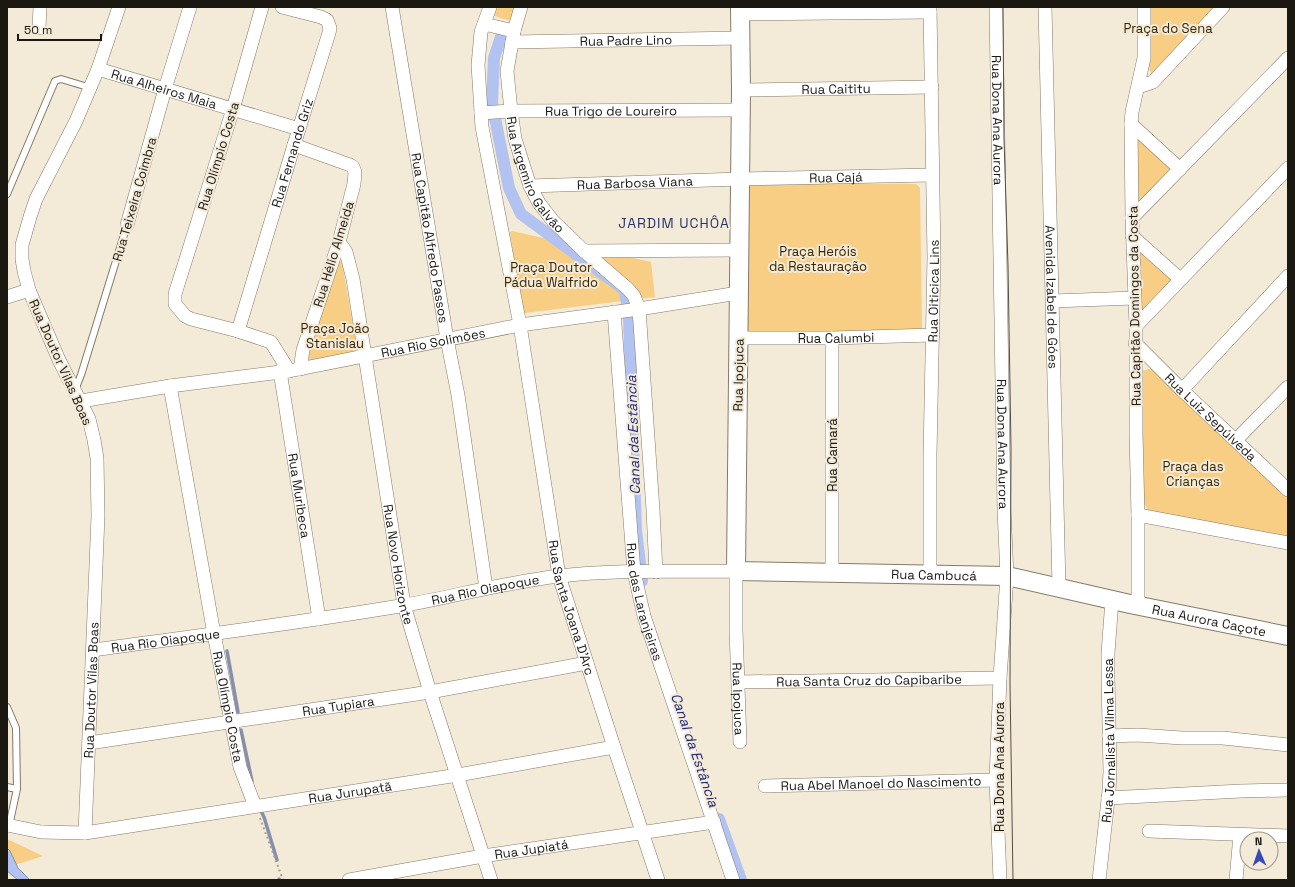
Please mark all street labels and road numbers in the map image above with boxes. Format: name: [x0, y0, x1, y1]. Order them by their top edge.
street label: Rua Padre Lino: [580, 31, 672, 50]
street label: Rua Dona Ana Aurora: [988, 55, 1007, 186]
street label: Rua Alheiros Maia: [109, 65, 219, 113]
street label: Rua Caititu: [801, 80, 871, 98]
street label: Rua Fernando Griz: [268, 96, 317, 210]
street label: Rua Olímpio Costa: [194, 99, 243, 212]
street label: Rua Trigo de Loureiro: [545, 102, 677, 120]
street label: Rua Argemiro Galvão: [503, 115, 568, 237]
street label: Rua Teixeira Coimbra: [109, 134, 161, 263]
street label: Rua Capitão Alfredo Passos: [407, 152, 452, 324]
street label: Rua Cajá: [809, 168, 863, 187]
street label: Rua Barbosa Viana: [577, 173, 694, 193]
street label: Rua Hélio Almeida: [309, 199, 358, 309]
street label: Rua Capitão Domingos da Costa: [1124, 205, 1145, 406]
street label: Avenida Izabel de Góes: [1041, 225, 1062, 369]
street label: Rua Oiticica Lins: [924, 239, 943, 343]
street label: Rua Doutor Vilas Boas: [25, 296, 96, 428]
street label: Rua Rio Solimões: [379, 324, 487, 362]
street label: Rua Calumbi: [798, 329, 875, 347]
street label: Rua Ipojuca: [729, 338, 748, 412]
street label: Rua Luiz Sepúlveda: [1161, 370, 1261, 465]
street label: Rua Dona Ana Aurora: [993, 379, 1012, 510]
street label: Rua Camará: [824, 418, 841, 492]
street label: Rua Muribeca: [284, 452, 314, 540]
street label: Rua Novo Horizonte: [379, 503, 417, 627]
street label: Rua Santa Joana D'Arc: [545, 539, 598, 678]
street label: Rua das Laranjeiras: [623, 542, 666, 663]
street label: Rua Cambucá: [891, 566, 977, 584]
street label: Rua Rio Oiapoque: [430, 571, 540, 609]
street label: Rua Aurora Caçote: [1151, 601, 1268, 640]
street label: Rua Doutor Vilas Boas: [80, 621, 103, 759]
street label: Rua Rio Oiapoque: [110, 625, 221, 657]
street label: Rua Olímpio Costa: [209, 650, 247, 764]
street label: Rua Jornalista Vilma Lessa: [1097, 658, 1119, 824]
street label: Rua Ipojuca: [728, 662, 748, 736]
street label: Rua Santa Cruz do Capibaribe: [776, 671, 962, 690]
street label: Rua Tupiara: [301, 692, 376, 720]
street label: Rua Dona Ana Aurora: [991, 701, 1008, 832]
street label: Rua Abel Manoel do Nascimento: [780, 772, 982, 795]
street label: Rua Jurupatã: [307, 777, 394, 807]
street label: Rua Jupiatá: [493, 835, 570, 863]

